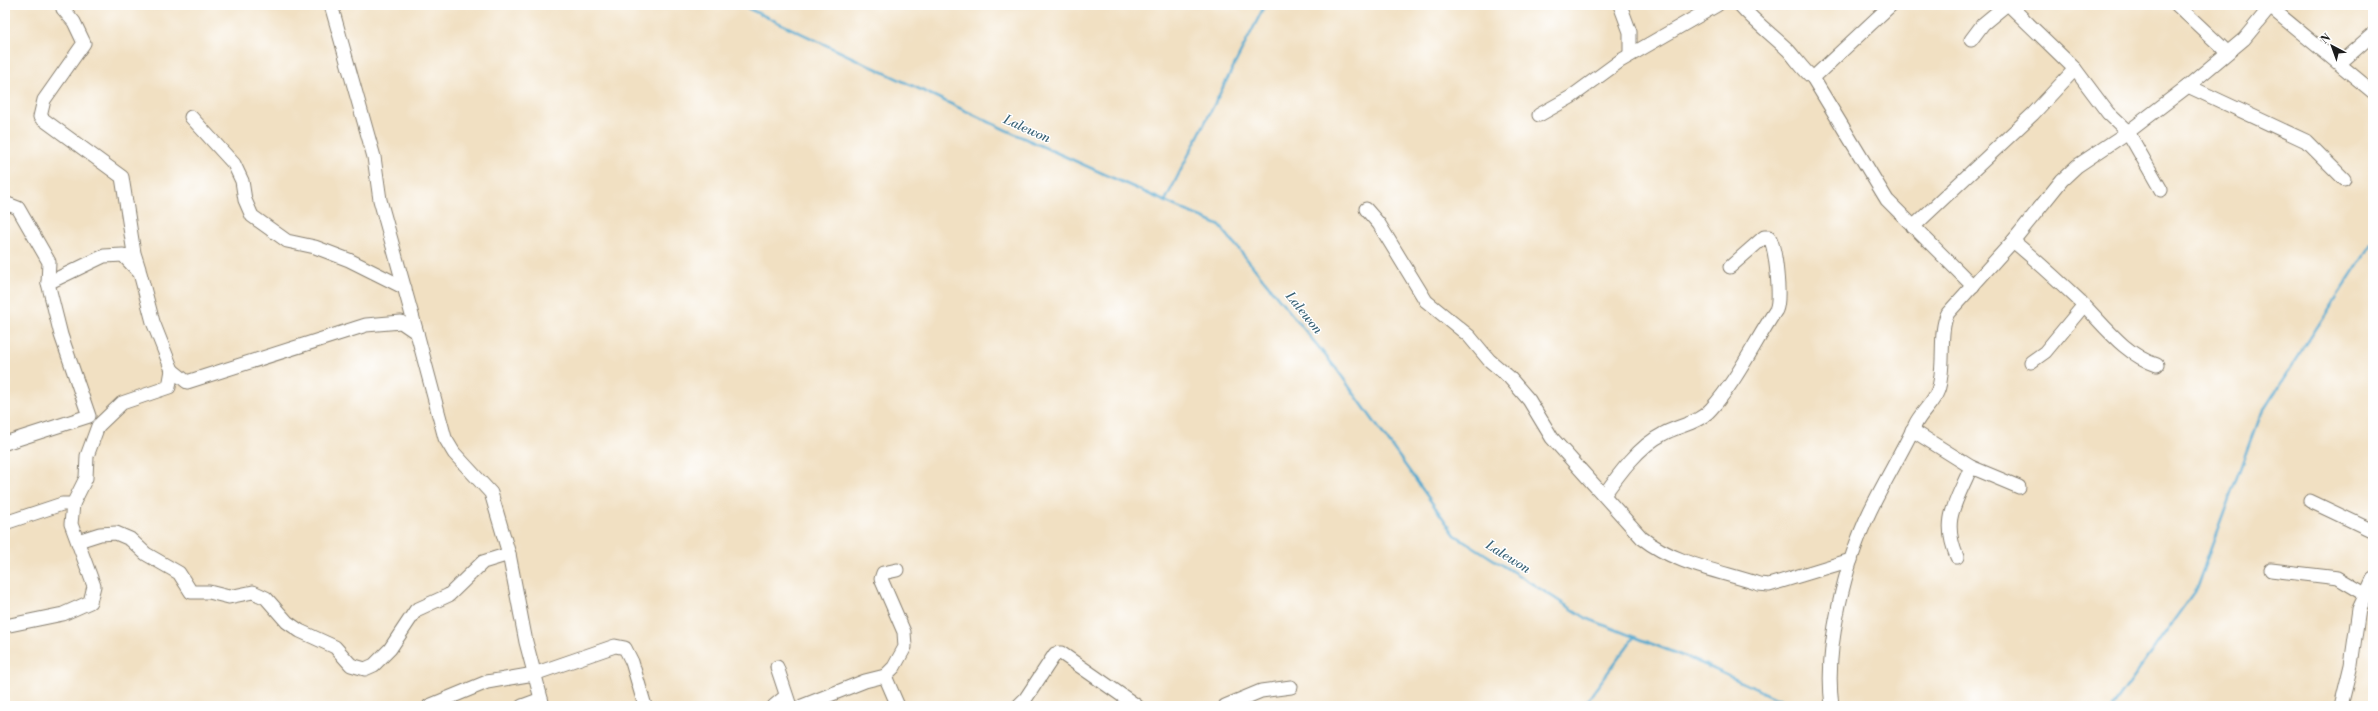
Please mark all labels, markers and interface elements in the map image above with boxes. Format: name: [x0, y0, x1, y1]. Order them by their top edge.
north arrow: [2312, 26, 2352, 66]
text: N: [2318, 31, 2334, 47]
water label: Lalewon: [1000, 111, 1054, 147]
water label: Lalewon: [1282, 288, 1326, 338]
water label: Lalewon: [1482, 537, 1534, 577]

